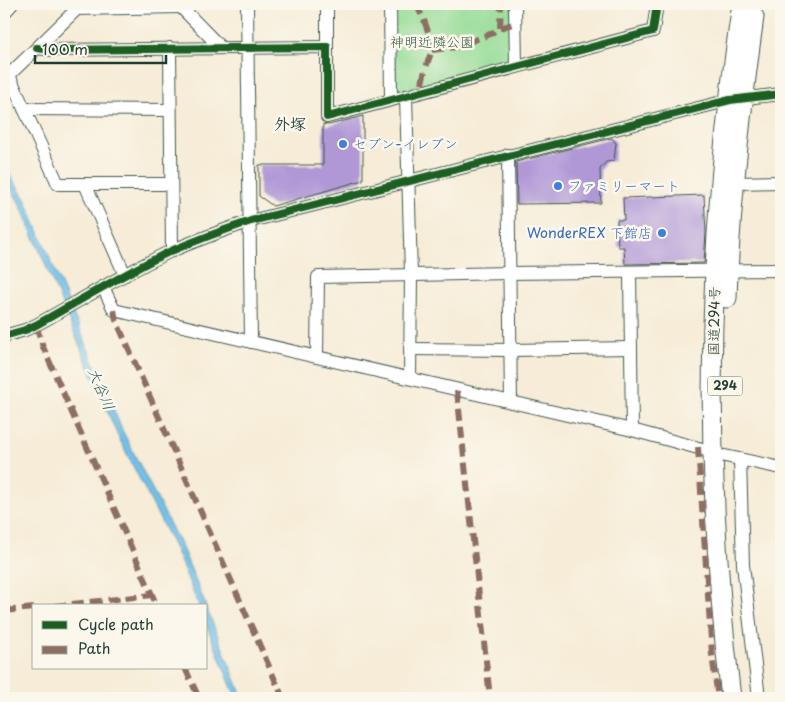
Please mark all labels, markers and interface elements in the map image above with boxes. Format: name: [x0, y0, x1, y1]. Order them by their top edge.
park label: 神明近隣公園: [390, 31, 474, 52]
scale bar: [35, 32, 166, 64]
text: 100 m: [42, 37, 88, 60]
district label: 外塚: [274, 111, 306, 135]
place label: セブン-イレブン: [353, 133, 458, 154]
marker: セブン-イレブン: [337, 138, 349, 150]
place label: ファミリーマート: [568, 175, 680, 196]
marker: ファミリーマート: [552, 180, 564, 192]
place label: WonderREX 下館店: [527, 222, 652, 243]
marker: WonderREX 下館店: [656, 227, 668, 239]
street label: 国道294号: [702, 286, 725, 356]
water label: 大谷川: [83, 363, 122, 414]
road number: 294: [708, 376, 742, 396]
legend: [32, 604, 208, 670]
text: Cycle path: [78, 612, 154, 635]
text: Path: [78, 636, 110, 659]

